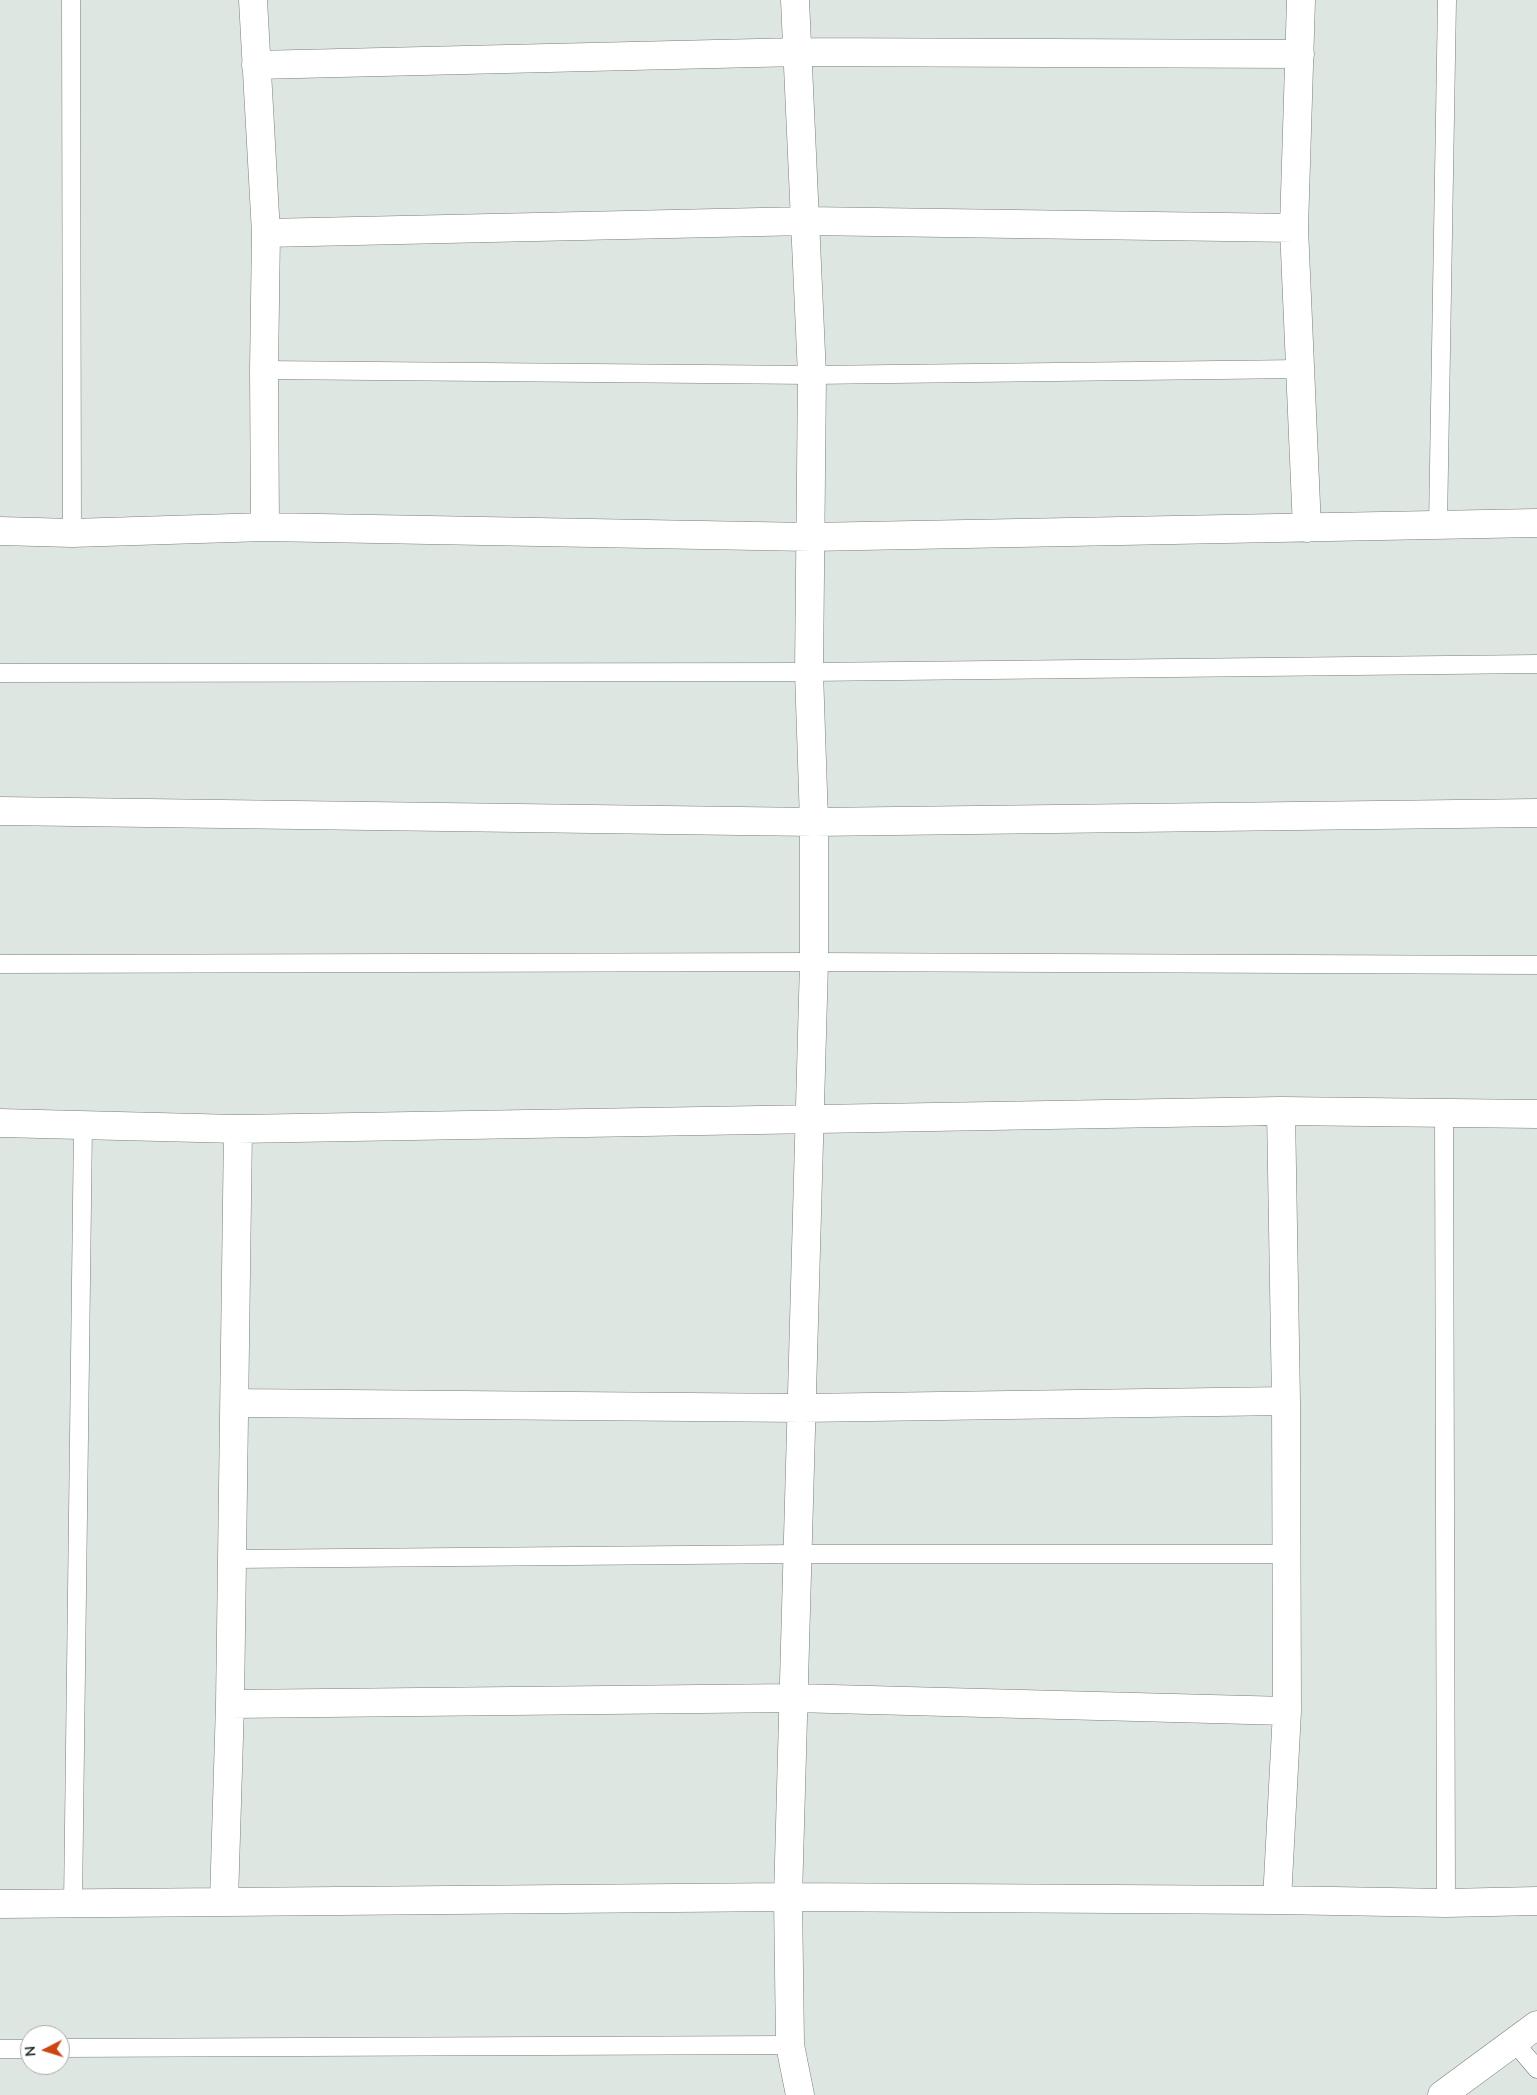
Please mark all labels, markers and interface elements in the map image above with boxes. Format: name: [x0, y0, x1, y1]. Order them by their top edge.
north arrow: [20, 2025, 70, 2075]
text: N: [21, 2045, 40, 2057]

